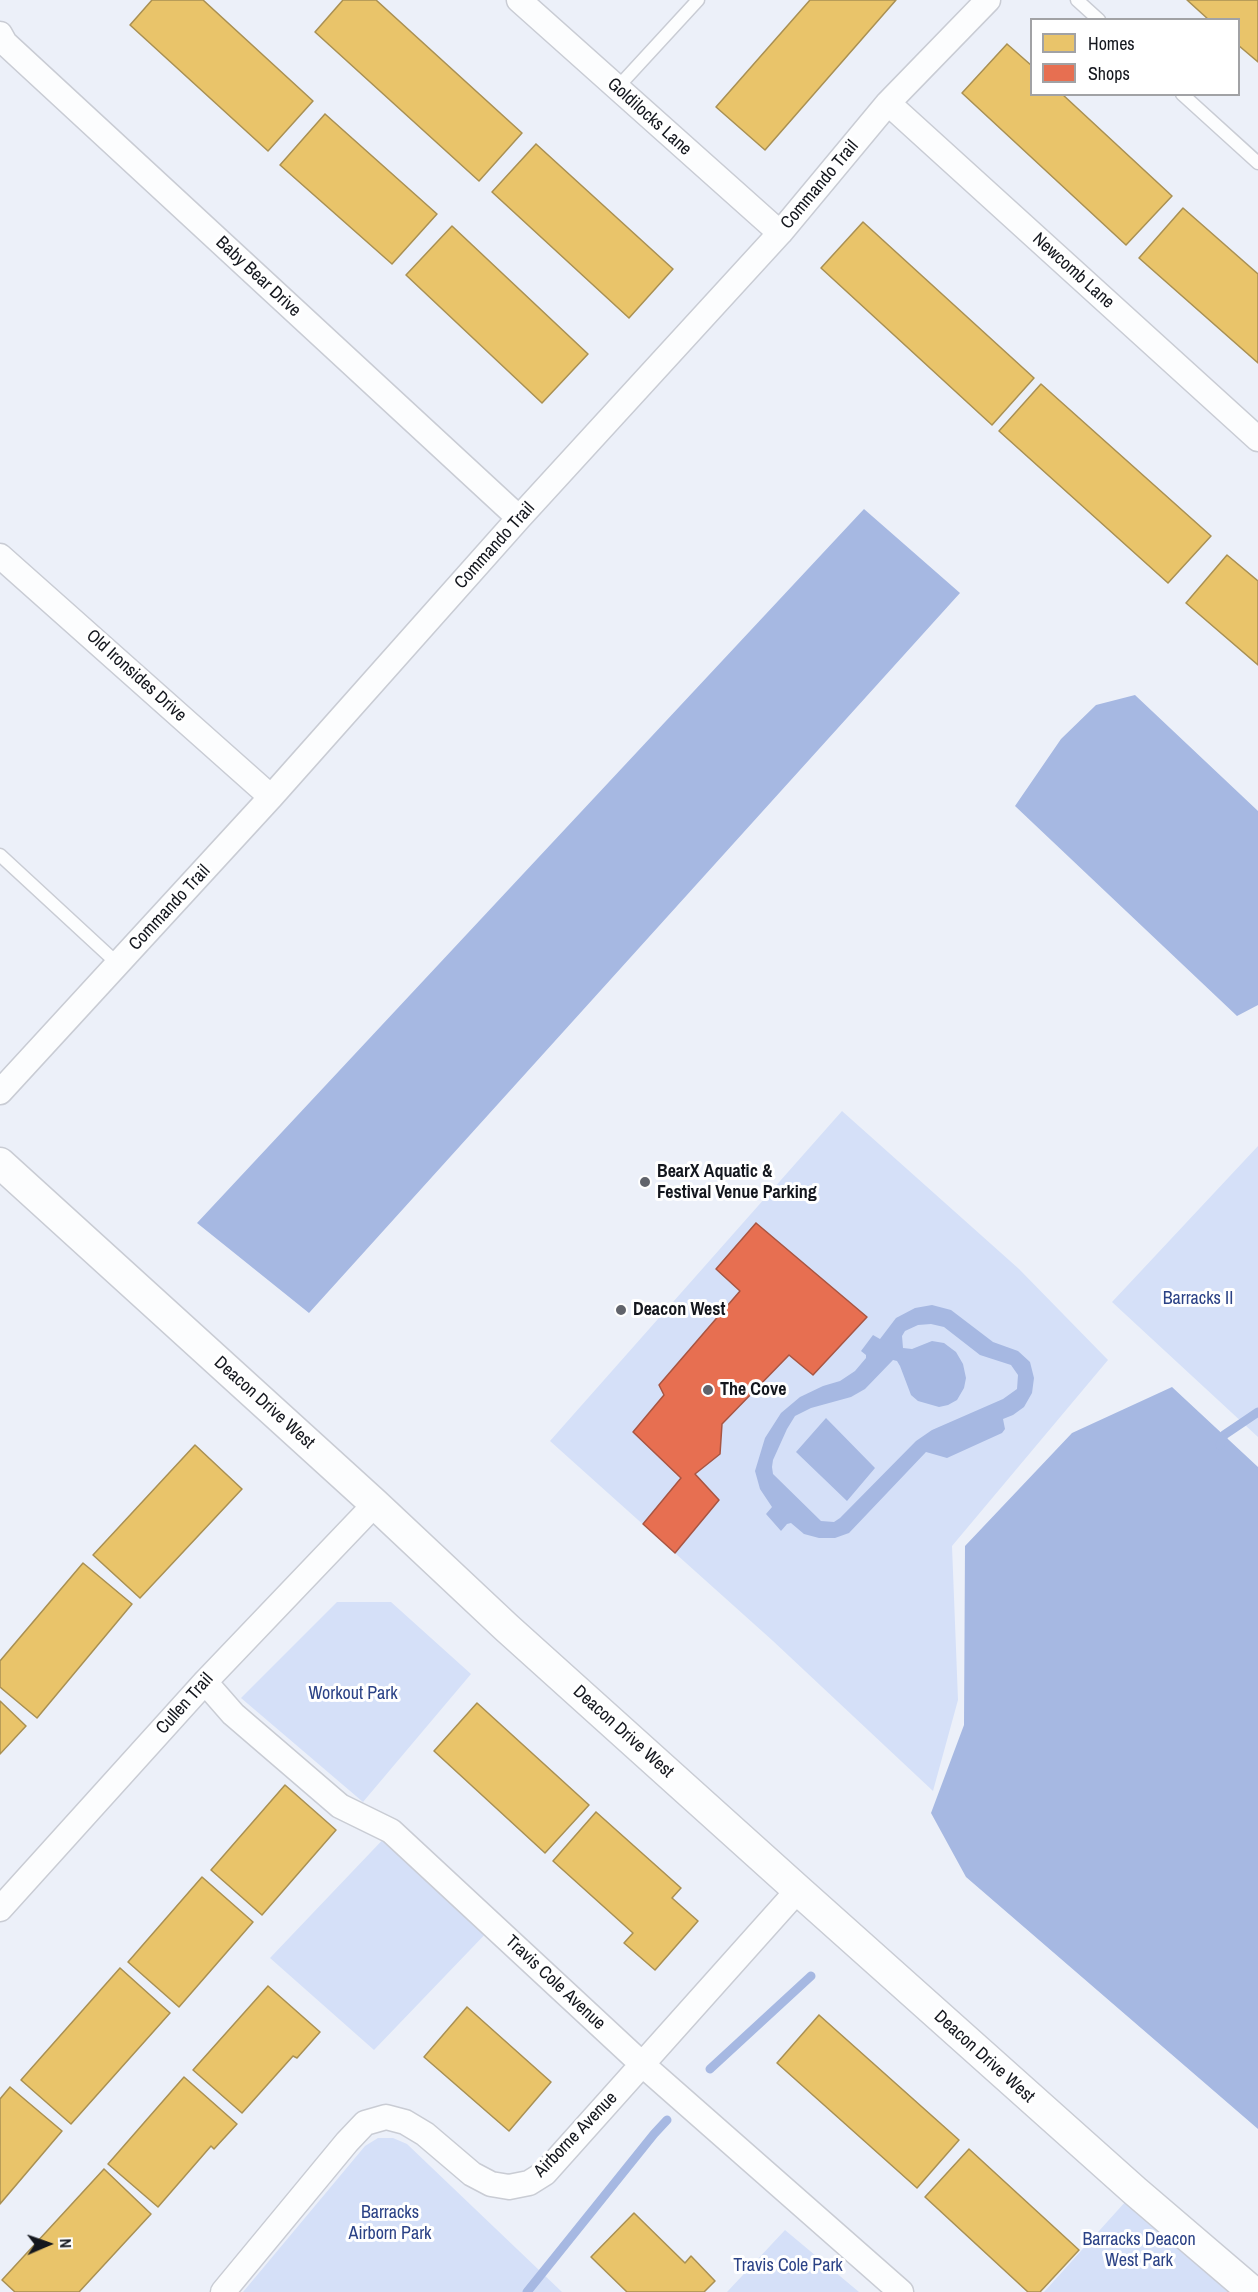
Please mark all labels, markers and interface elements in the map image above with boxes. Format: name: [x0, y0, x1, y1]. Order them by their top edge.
legend: [1030, 18, 1240, 96]
text: Homes: [1088, 31, 1135, 56]
text: Shops: [1088, 61, 1130, 86]
street label: Goldilocks Lane: [602, 74, 696, 160]
street label: Commando Trail: [777, 136, 863, 234]
street label: Newcomb Lane: [1028, 229, 1118, 313]
street label: Baby Bear Drive: [211, 232, 305, 322]
street label: Commando Trail: [450, 498, 540, 594]
street label: Old Ironsides Drive: [82, 625, 190, 727]
street label: Commando Trail: [125, 861, 215, 955]
place label: BearX Aquatic & Festival Venue Parking: [657, 1161, 817, 1204]
marker: BearX Aquatic & Festival Venue Parking: [638, 1175, 652, 1189]
park label: Barracks II: [1163, 1288, 1233, 1310]
place label: Deacon West: [633, 1299, 725, 1321]
marker: Deacon West: [614, 1303, 628, 1317]
street label: Deacon Drive West: [209, 1352, 319, 1454]
place label: The Cove: [720, 1379, 786, 1401]
marker: The Cove: [701, 1383, 715, 1397]
street label: Cullen Trail: [152, 1669, 218, 1739]
street label: Deacon Drive West: [568, 1681, 678, 1783]
park label: Workout Park: [308, 1683, 398, 1705]
street label: Travis Cole Avenue: [501, 1931, 609, 2035]
street label: Deacon Drive West: [929, 2006, 1039, 2108]
street label: Airborne Avenue: [530, 2088, 622, 2182]
park label: Barracks Airborn Park: [349, 2202, 431, 2244]
north arrow: [18, 2214, 78, 2274]
park label: Barracks Deacon West Park: [1082, 2229, 1196, 2272]
text: N: [55, 2238, 77, 2248]
park label: Travis Cole Park: [733, 2255, 843, 2277]

